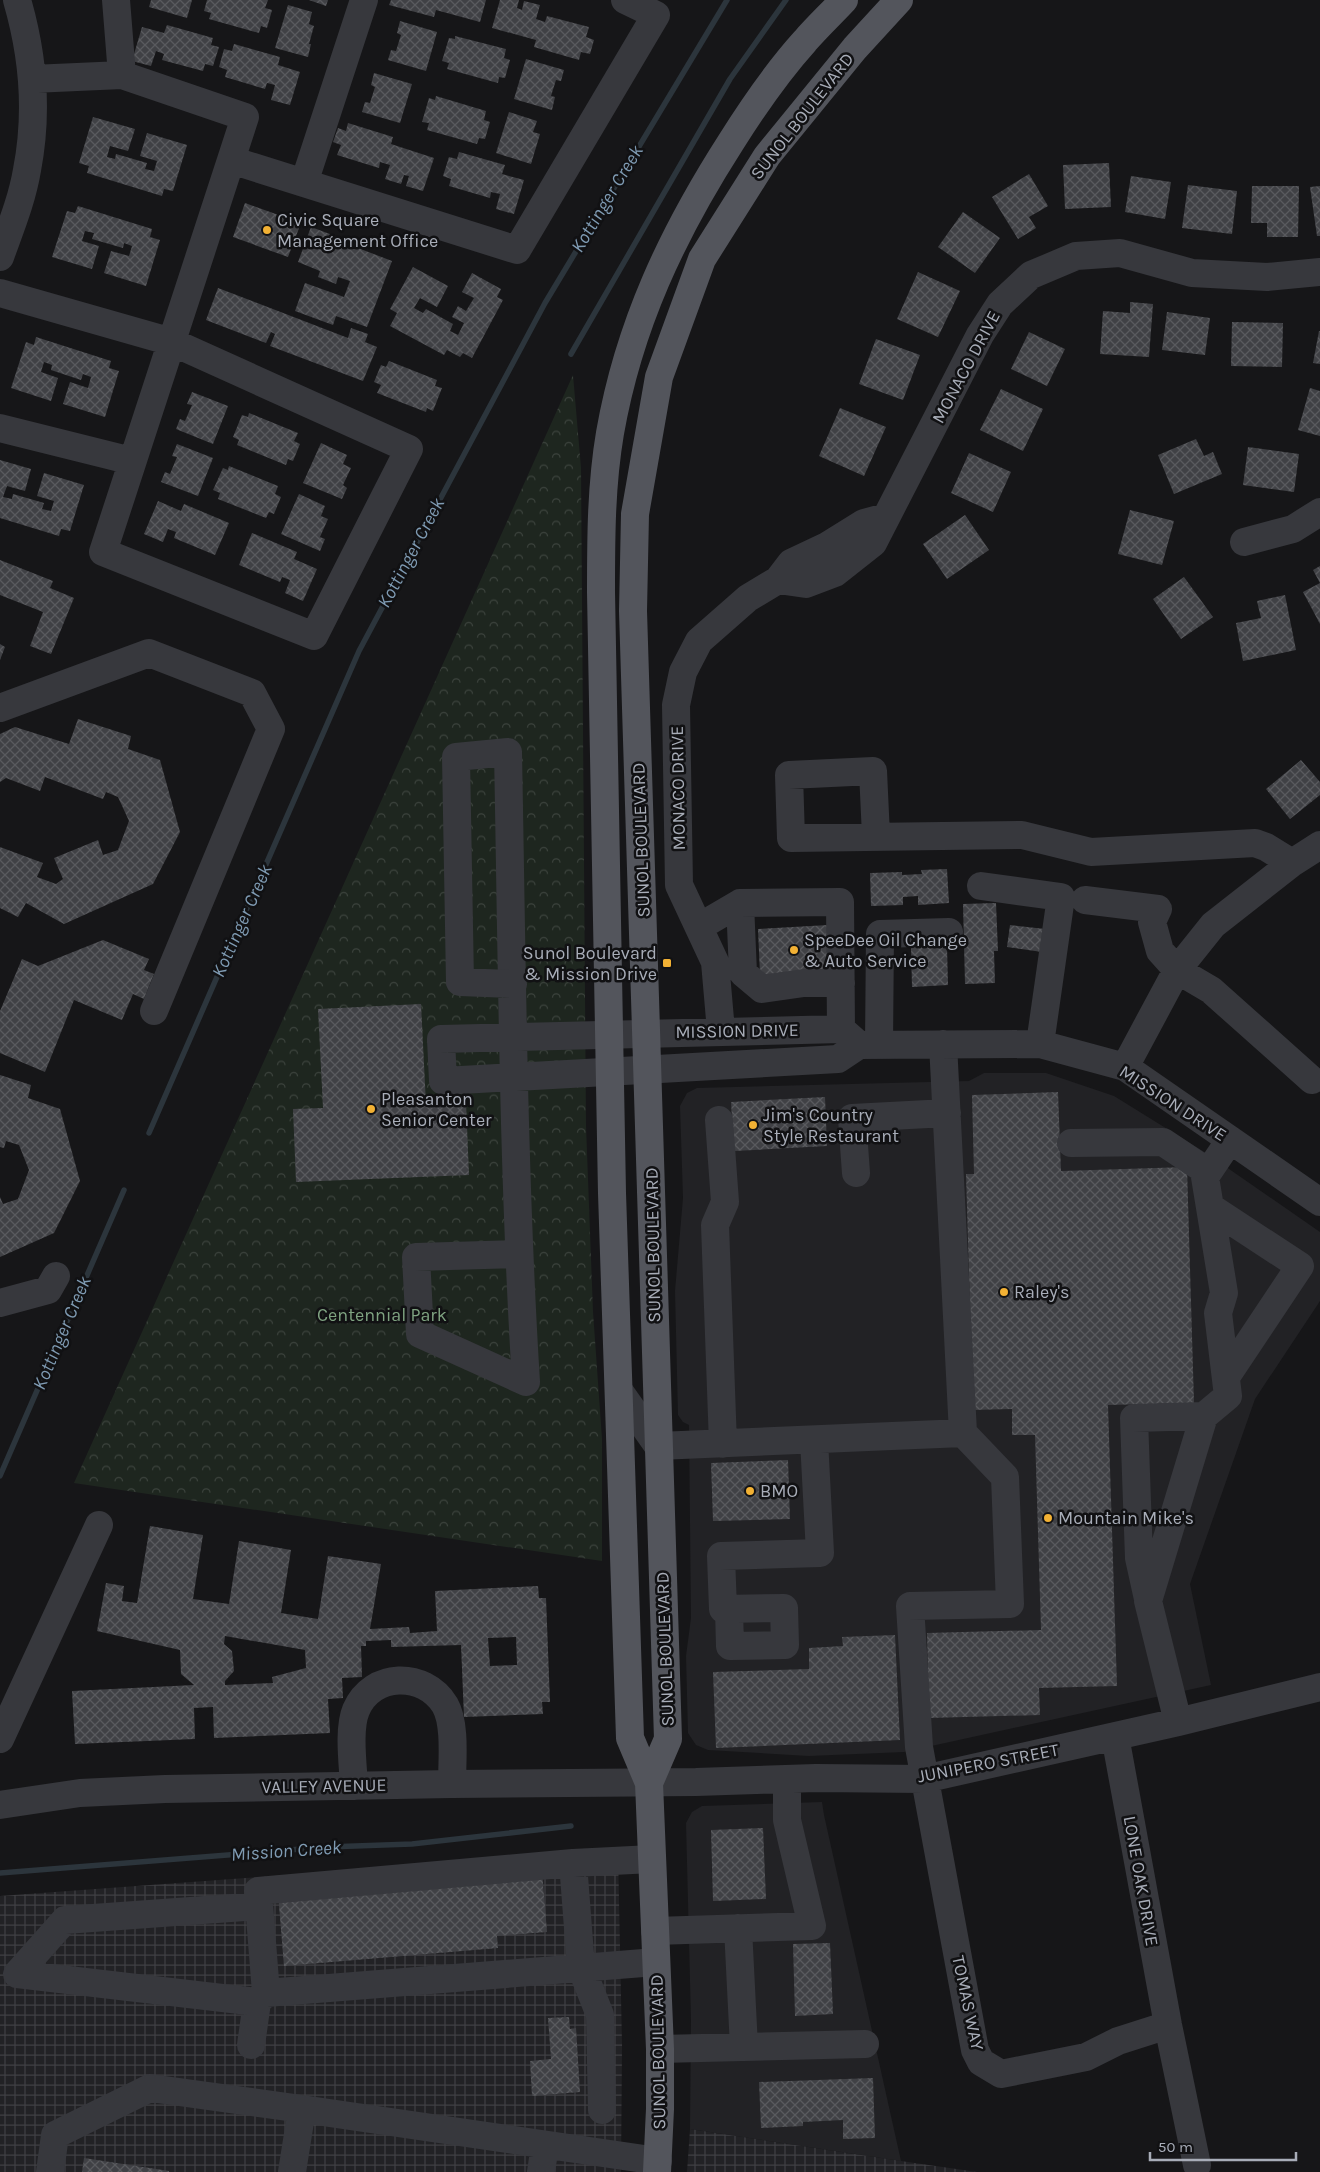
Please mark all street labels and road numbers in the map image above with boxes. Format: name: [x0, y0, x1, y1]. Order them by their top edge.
street label: SUNOL BOULEVARD: [746, 48, 858, 184]
street label: MONACO DRIVE: [927, 307, 1005, 427]
street label: MONACO DRIVE: [666, 725, 690, 851]
street label: SUNOL BOULEVARD: [627, 762, 655, 918]
street label: MISSION DRIVE: [675, 1019, 799, 1043]
street label: MISSION DRIVE: [1115, 1060, 1231, 1146]
street label: SUNOL BOULEVARD: [641, 1167, 665, 1323]
street label: SUNOL BOULEVARD: [651, 1571, 679, 1727]
street label: JUNIPERO STREET: [915, 1739, 1061, 1787]
street label: VALLEY AVENUE: [261, 1774, 387, 1798]
street label: LONE OAK DRIVE: [1119, 1814, 1163, 1948]
street label: TOMAS WAY: [947, 1953, 989, 2053]
street label: SUNOL BOULEVARD: [646, 1974, 670, 2130]

